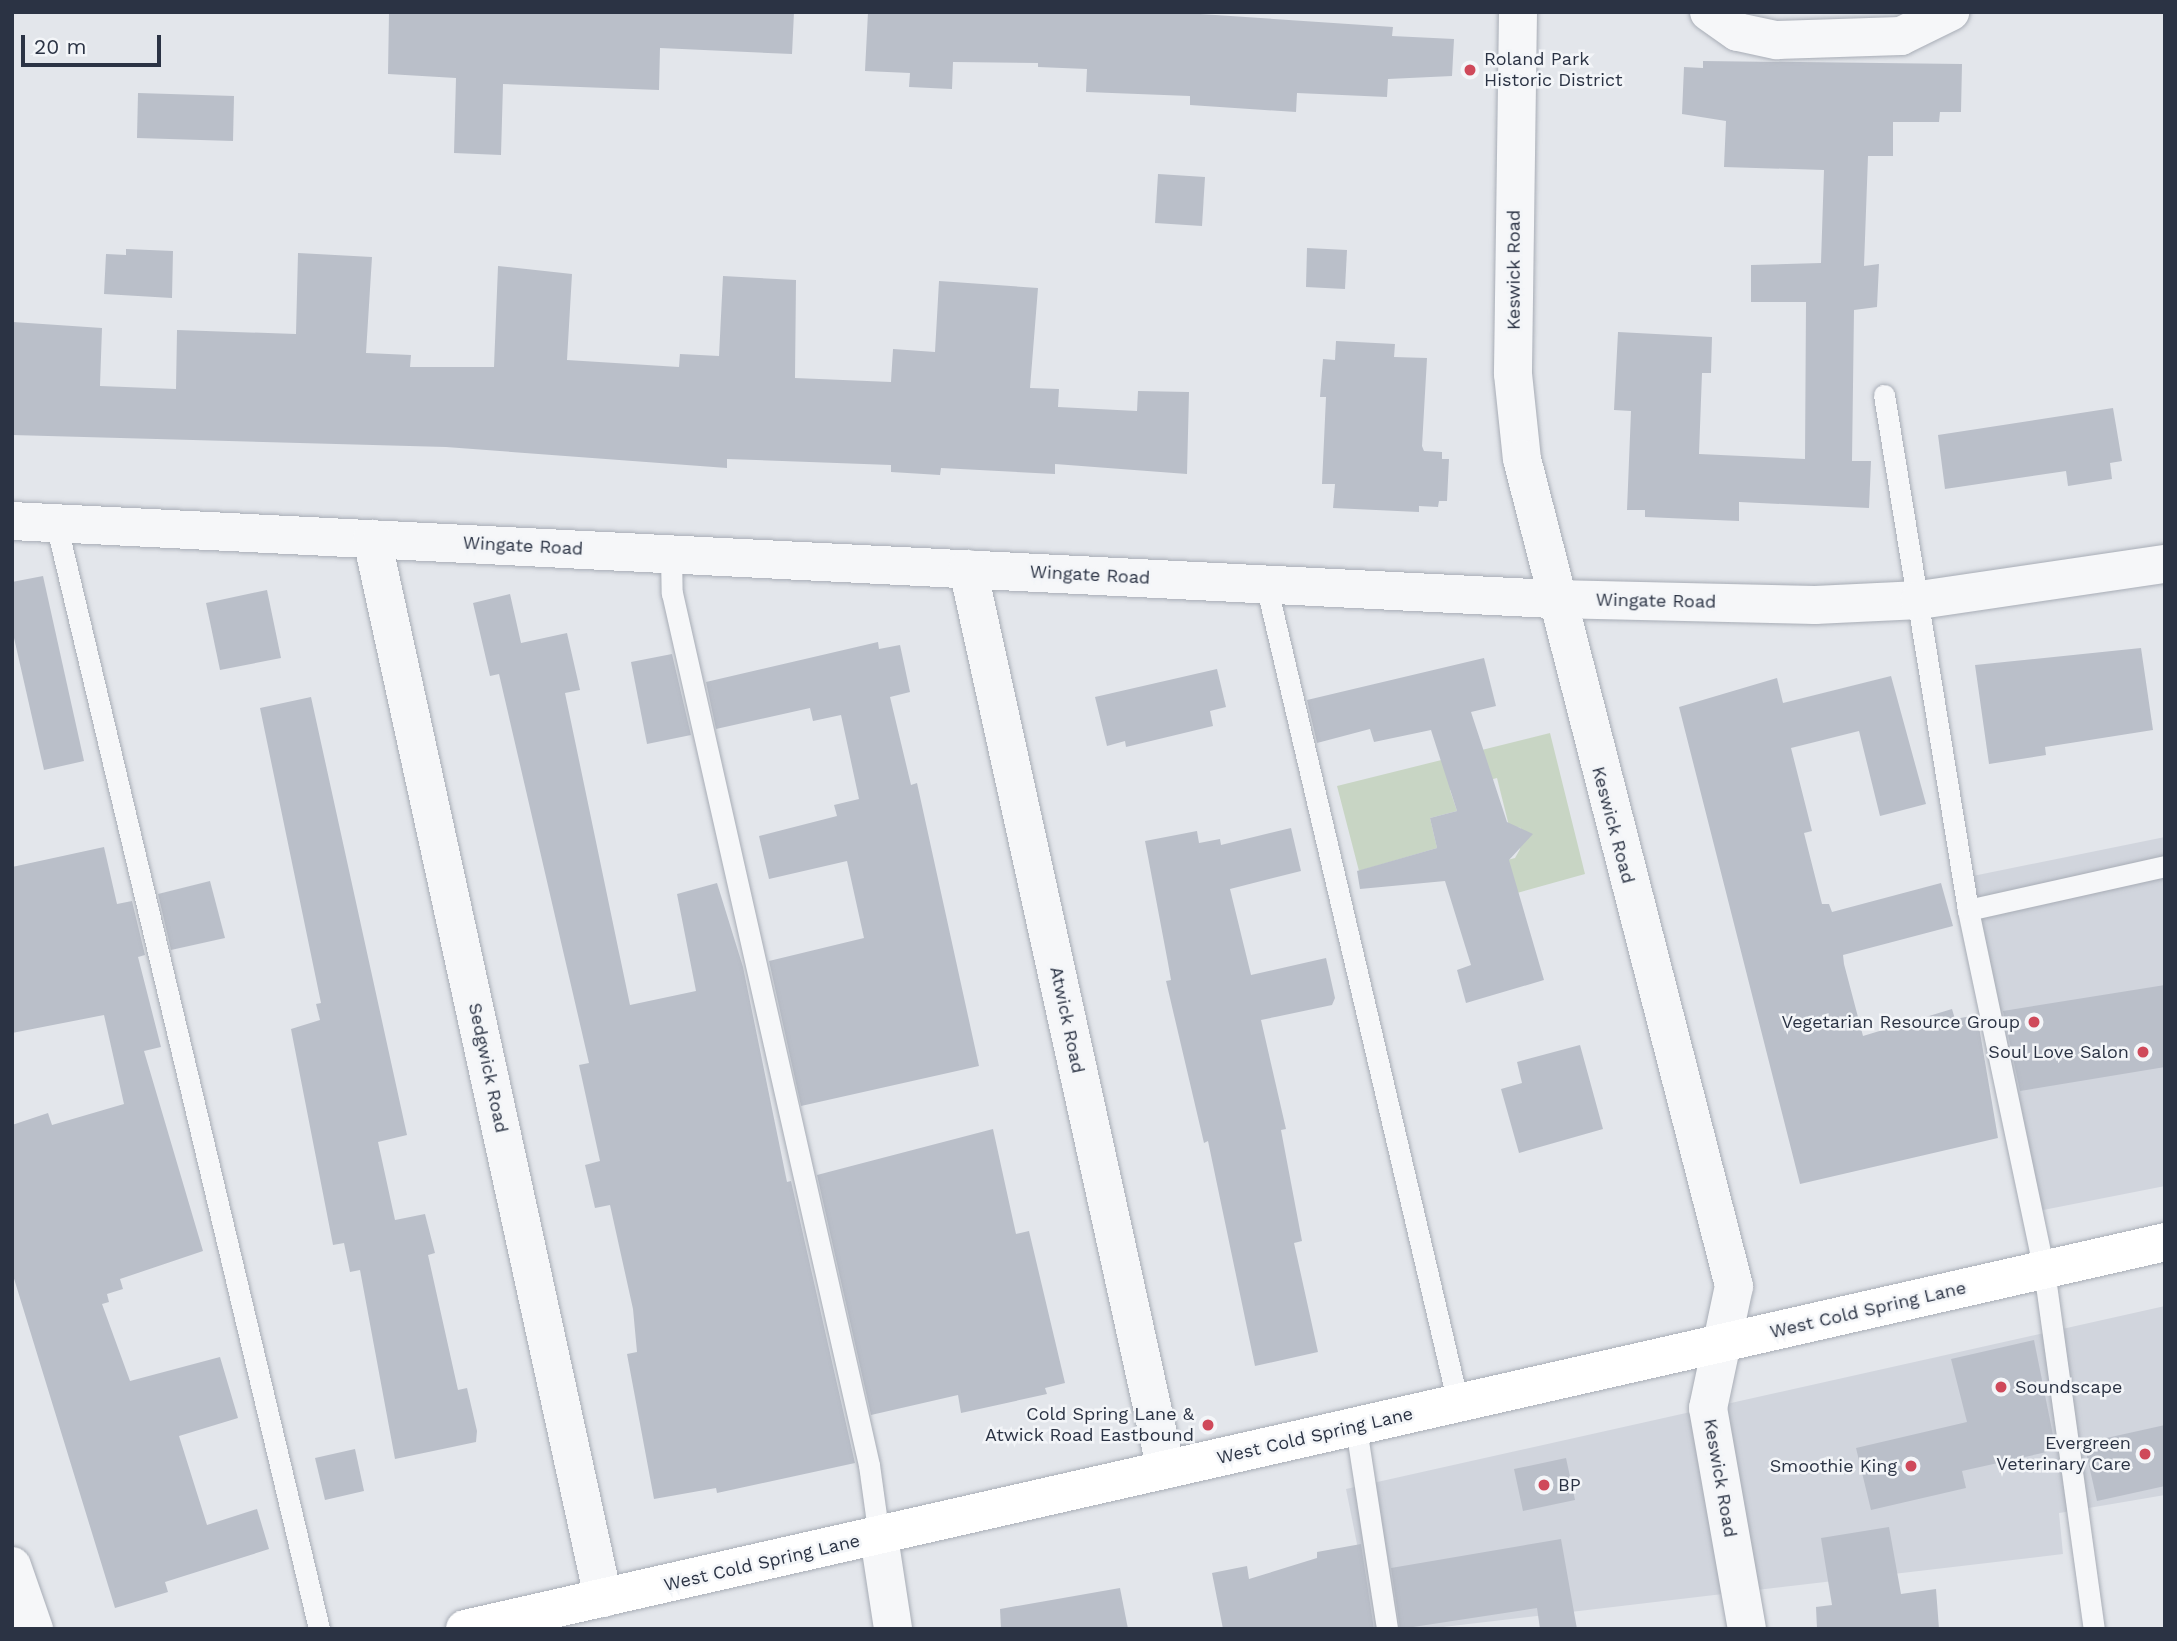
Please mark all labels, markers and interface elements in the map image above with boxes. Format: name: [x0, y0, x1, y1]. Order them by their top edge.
scale bar: [24, 21, 164, 65]
text: 20 m: [34, 34, 86, 59]
place label: Roland Park Historic District: [1484, 49, 1623, 92]
marker: Roland Park Historic District: [1462, 62, 1478, 78]
street label: Keswick Road: [1503, 210, 1525, 330]
street label: Wingate Road: [462, 532, 584, 560]
street label: Wingate Road: [1029, 561, 1151, 589]
street label: Wingate Road: [1596, 589, 1716, 613]
street label: Keswick Road: [1587, 764, 1639, 886]
street label: Atwick Road: [1045, 964, 1089, 1076]
street label: Sedgwick Road: [464, 1001, 512, 1135]
place label: Vegetarian Resource Group: [1781, 1011, 2020, 1033]
marker: Vegetarian Resource Group: [2026, 1014, 2042, 1030]
place label: Soul Love Salon: [1988, 1041, 2129, 1063]
marker: Soul Love Salon: [2135, 1044, 2151, 1060]
street label: West Cold Spring Lane: [1768, 1277, 1968, 1343]
place label: Soundscape: [2015, 1376, 2122, 1398]
marker: Soundscape: [1993, 1379, 2009, 1395]
street label: West Cold Spring Lane: [1215, 1403, 1415, 1469]
place label: Cold Spring Lane & Atwick Road Eastbound: [985, 1404, 1194, 1446]
marker: Cold Spring Lane & Atwick Road Eastbound: [1200, 1417, 1216, 1433]
street label: Keswick Road: [1699, 1417, 1741, 1539]
place label: Evergreen Veterinary Care: [1996, 1433, 2131, 1476]
marker: Evergreen Veterinary Care: [2137, 1446, 2153, 1462]
place label: Smoothie King: [1770, 1455, 1897, 1477]
marker: Smoothie King: [1903, 1458, 1919, 1474]
place label: BP: [1558, 1474, 1581, 1496]
marker: BP: [1536, 1477, 1552, 1493]
street label: West Cold Spring Lane: [662, 1530, 862, 1596]

